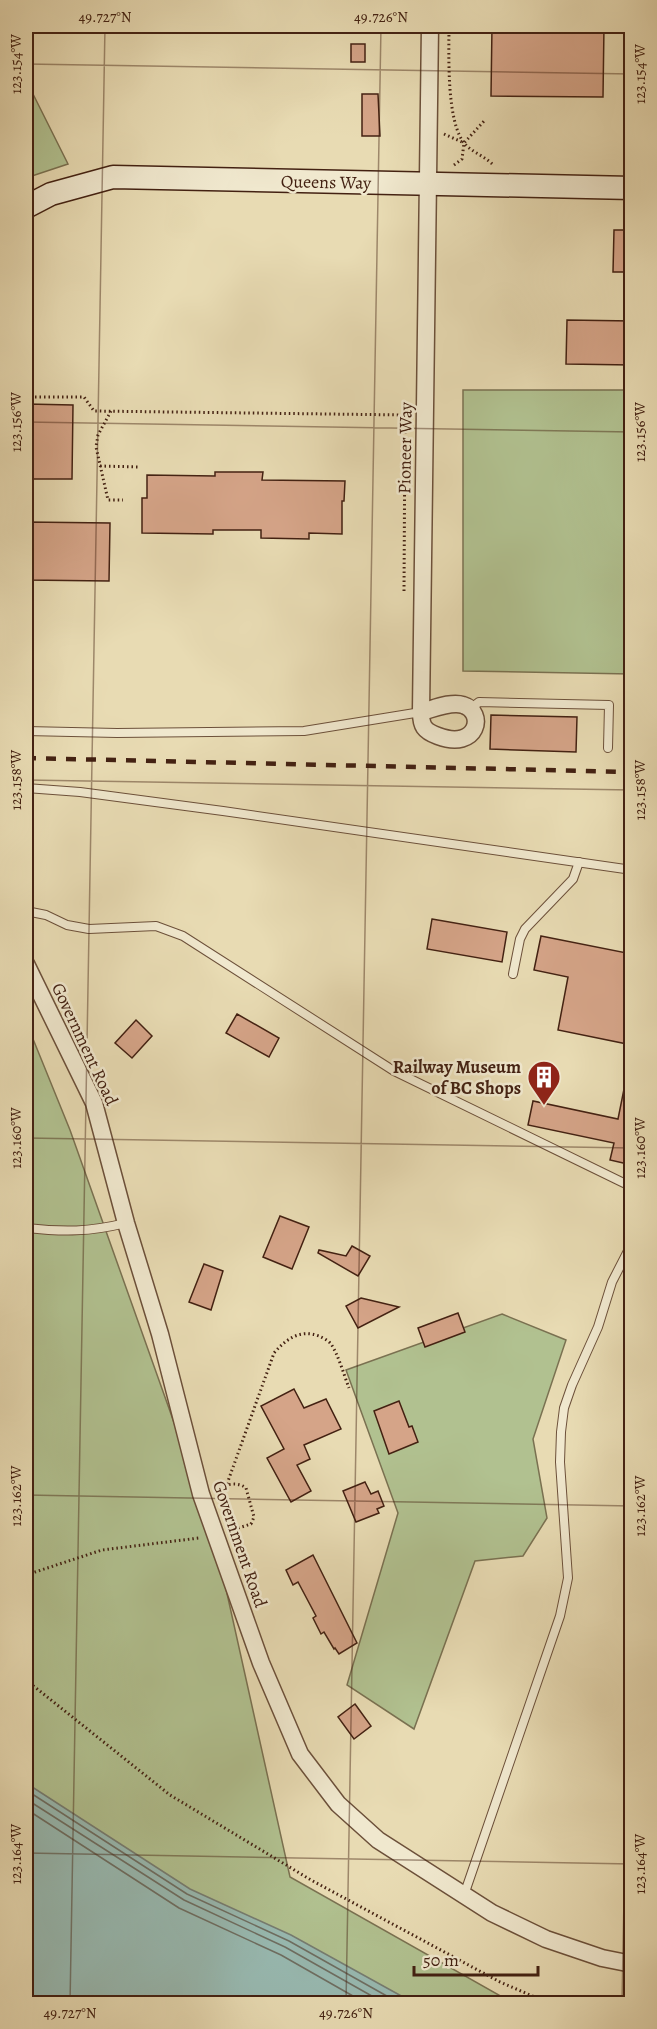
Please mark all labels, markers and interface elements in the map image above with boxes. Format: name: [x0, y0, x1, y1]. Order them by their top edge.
text: 49.727°N: [78, 7, 132, 27]
text: 49.726°N: [354, 7, 408, 27]
text: 123.154°W: [6, 34, 26, 94]
text: 123.154°W: [630, 44, 650, 104]
street label: Queens Way: [281, 169, 372, 195]
text: 123.156°W: [6, 392, 26, 452]
street label: Pioneer Way: [392, 401, 418, 494]
text: 123.156°W: [630, 402, 650, 462]
text: 123.158°W: [6, 750, 26, 810]
text: 123.158°W: [630, 760, 650, 820]
street label: Government Road: [46, 979, 124, 1110]
place label: Railway Museum of BC Shops: [393, 1055, 521, 1100]
building icon: Railway Museum of BC Shops: [526, 1059, 562, 1106]
text: 123.160°W: [6, 1107, 26, 1169]
text: 123.160°W: [630, 1117, 650, 1179]
text: 123.162°W: [6, 1466, 26, 1526]
text: 123.162°W: [630, 1476, 650, 1536]
street label: Government Road: [207, 1477, 273, 1611]
text: 123.164°W: [6, 1824, 26, 1884]
text: 123.164°W: [630, 1834, 650, 1894]
scale bar: [414, 1939, 538, 1977]
text: 50 m: [423, 1948, 459, 1972]
text: 49.727°N: [43, 2003, 97, 2023]
text: 49.726°N: [319, 2003, 373, 2023]

